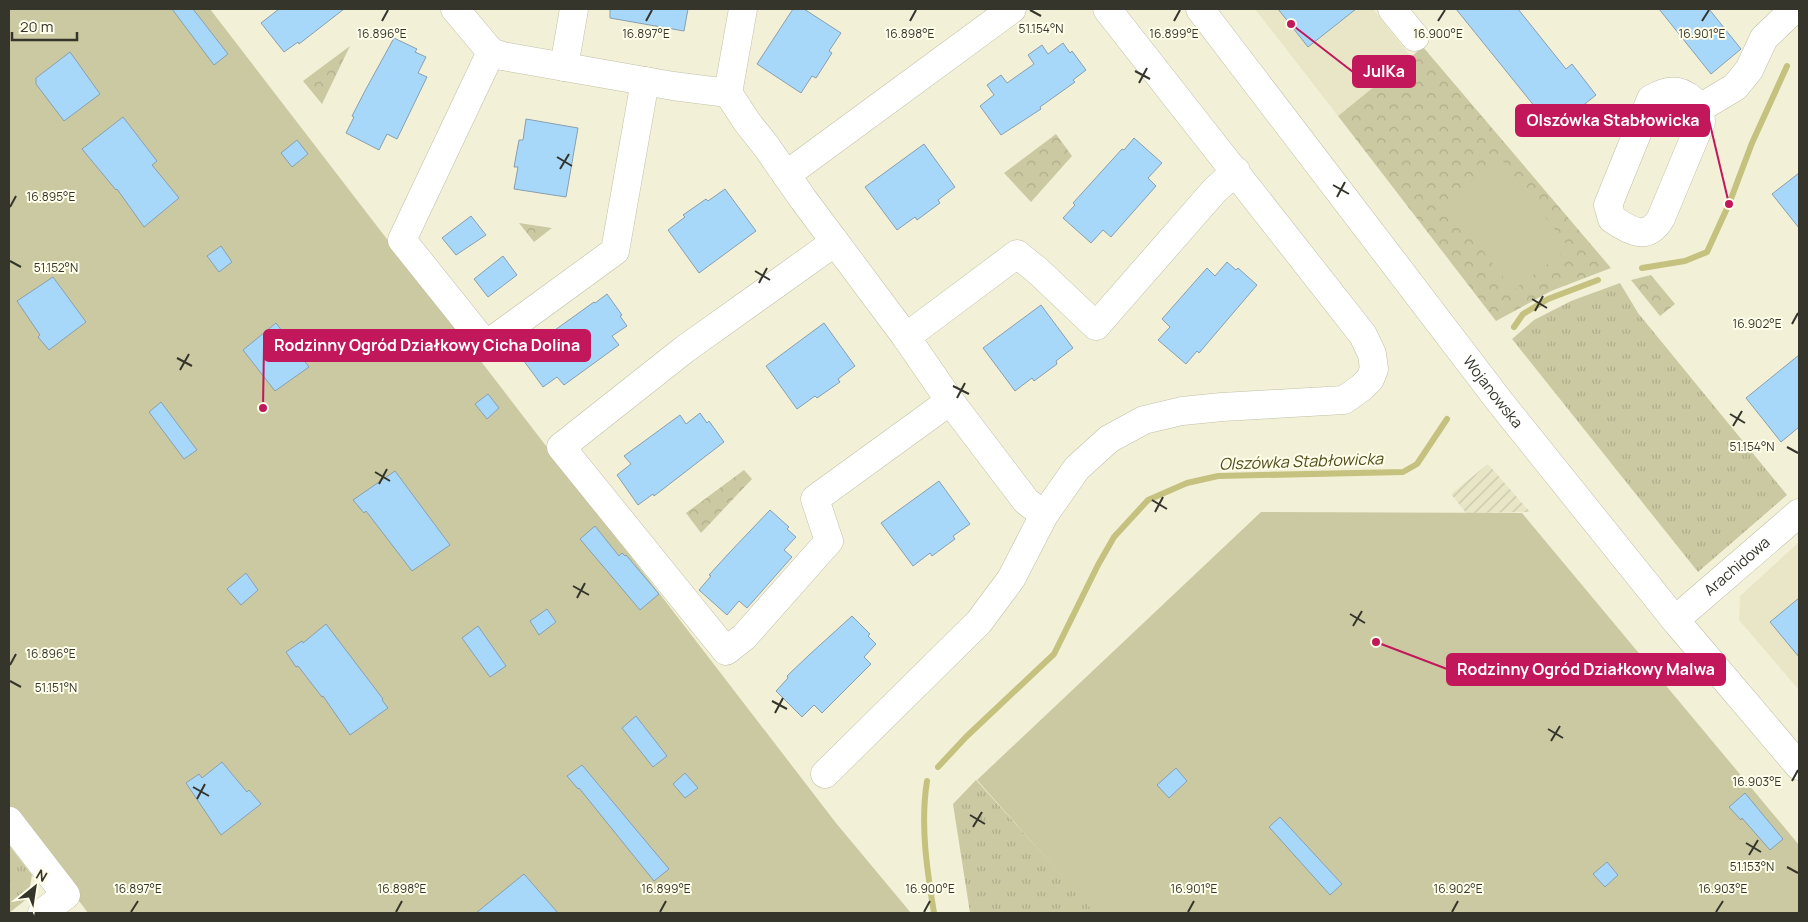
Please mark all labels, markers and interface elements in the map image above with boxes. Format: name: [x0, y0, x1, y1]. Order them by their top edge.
scale bar: [12, 10, 78, 42]
text: 20 m: [20, 16, 53, 37]
text: 51.154°N: [1018, 20, 1064, 37]
text: 16.896°E: [357, 25, 407, 42]
text: 16.897°E: [622, 25, 670, 42]
text: 16.898°E: [886, 25, 935, 42]
text: 16.899°E: [1149, 25, 1199, 42]
text: 16.900°E: [1413, 25, 1463, 42]
text: 16.901°E: [1679, 25, 1726, 42]
callout: JulKa: [1353, 56, 1415, 87]
text: JulKa: [1363, 60, 1405, 82]
callout: Olszówka Stabłowicka: [1516, 105, 1709, 136]
text: Olszówka Stabłowicka: [1527, 109, 1699, 131]
text: 16.895°E: [27, 188, 76, 205]
text: 51.152°N: [34, 259, 78, 276]
text: 16.902°E: [1732, 315, 1782, 332]
callout: Rodzinny Ogród Działkowy Cicha Dolina: [264, 330, 590, 361]
text: Rodzinny Ogród Działkowy Cicha Dolina: [274, 334, 580, 356]
street label: Wojanowska: [1458, 351, 1528, 432]
text: 51.154°N: [1729, 438, 1775, 455]
water label: Olszówka Stabłowicka: [1219, 447, 1385, 475]
street label: Arachidowa: [1699, 532, 1774, 600]
text: 16.896°E: [26, 645, 76, 662]
callout: Rodzinny Ogród Działkowy Malwa: [1447, 654, 1725, 685]
text: Rodzinny Ogród Działkowy Malwa: [1457, 658, 1715, 680]
text: 51.151°N: [35, 679, 77, 696]
text: 16.903°E: [1733, 773, 1782, 790]
text: 51.153°N: [1730, 858, 1774, 875]
north arrow: [10, 862, 60, 912]
text: N: [33, 865, 51, 886]
text: 16.897°E: [114, 880, 162, 897]
text: 16.898°E: [378, 880, 427, 897]
text: 16.899°E: [641, 880, 691, 897]
text: 16.900°E: [905, 880, 955, 897]
text: 16.901°E: [1171, 880, 1218, 897]
text: 16.902°E: [1433, 880, 1483, 897]
text: 16.903°E: [1699, 880, 1748, 897]

